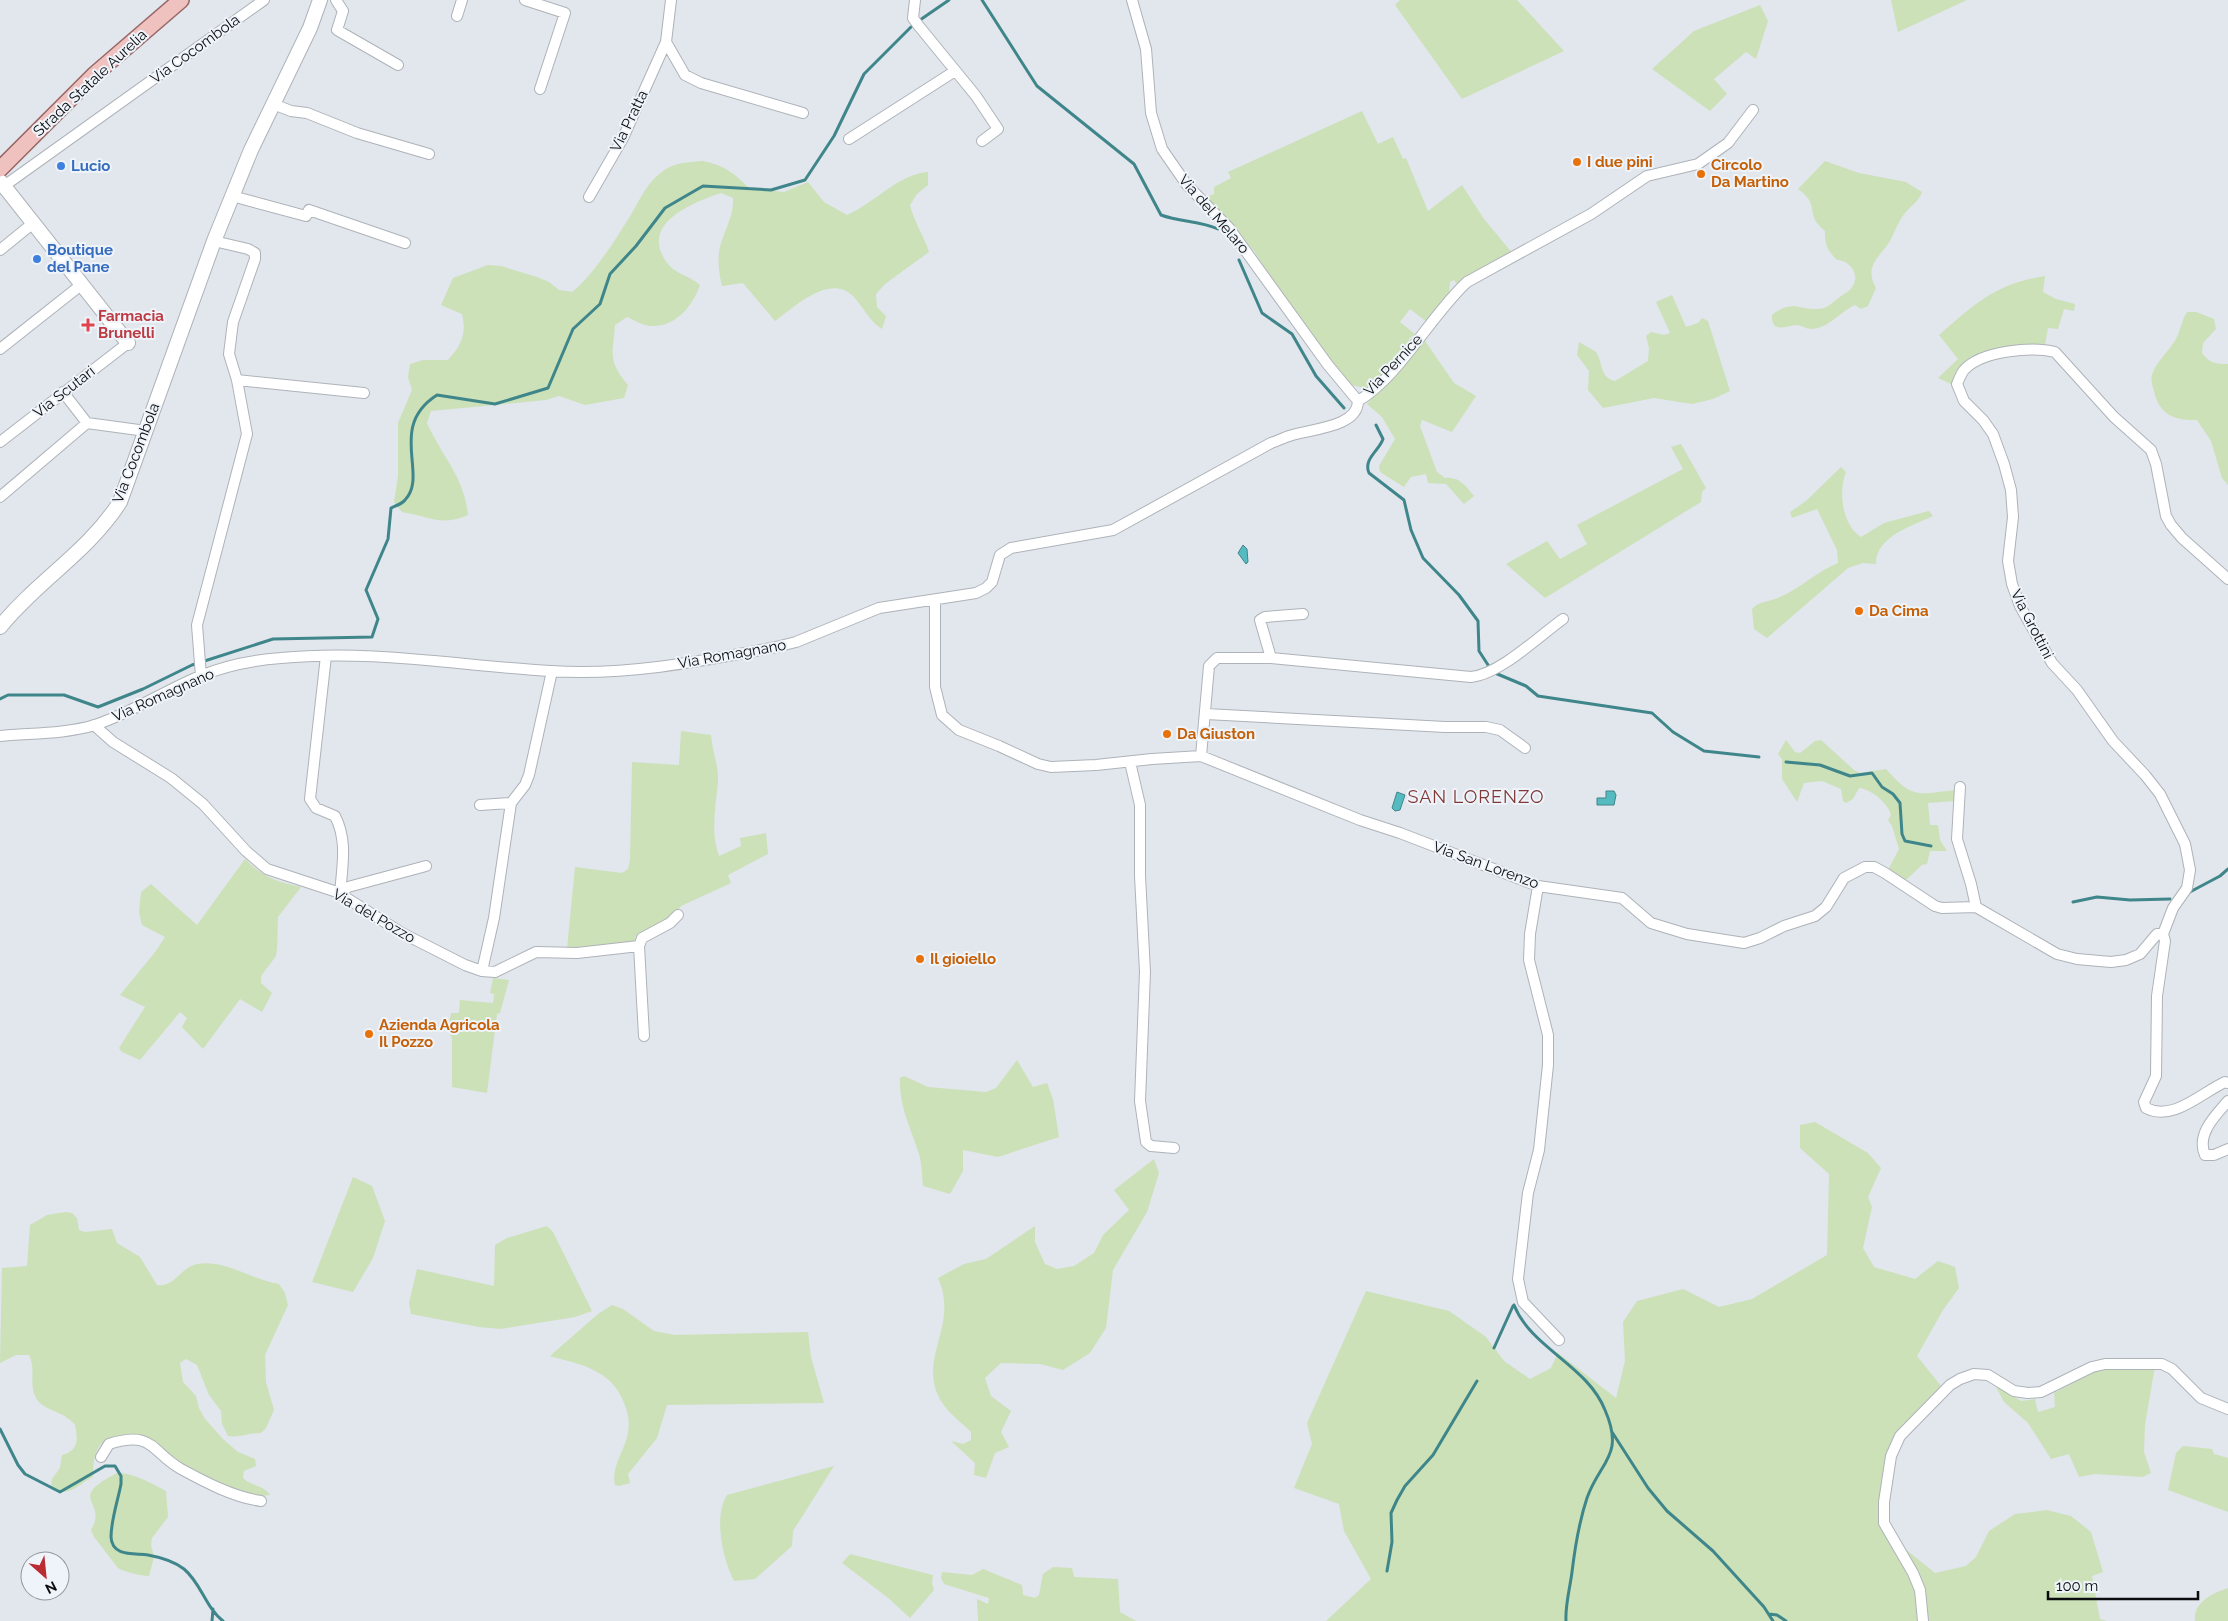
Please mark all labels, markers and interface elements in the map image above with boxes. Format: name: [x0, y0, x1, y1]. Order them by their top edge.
street label: Via Cocombola: [147, 11, 243, 87]
street label: Strada Statale Aurelia: [30, 26, 150, 140]
street label: Via Pratta: [606, 87, 652, 155]
place label: I due pini: [1587, 153, 1653, 171]
marker: I due pini: [1571, 156, 1583, 168]
place label: Circolo Da Martino: [1711, 156, 1789, 191]
place label: Lucio: [71, 157, 110, 175]
marker: Lucio: [55, 160, 67, 172]
marker: Circolo Da Martino: [1695, 168, 1707, 180]
street label: Via del Melaro: [1175, 171, 1253, 257]
place label: Boutique del Pane: [47, 241, 113, 276]
marker: Boutique del Pane: [31, 253, 43, 265]
place label: Farmacia Brunelli: [98, 307, 164, 342]
marker: Farmacia Brunelli: [82, 319, 94, 331]
street label: Via Pernice: [1360, 330, 1426, 400]
street label: Via Scutari: [30, 362, 98, 422]
street label: Via Cocombola: [109, 400, 163, 506]
street label: Via Grottini: [2007, 586, 2057, 662]
place label: Da Cima: [1869, 602, 1929, 620]
marker: Da Cima: [1853, 605, 1865, 617]
street label: Via Romagnano: [676, 636, 788, 672]
street label: Via Romagnano: [109, 664, 217, 726]
place label: Da Giuston: [1177, 725, 1255, 743]
marker: Da Giuston: [1161, 728, 1173, 740]
district label: SAN LORENZO: [1408, 786, 1544, 807]
street label: Via San Lorenzo: [1431, 837, 1542, 893]
street label: Via del Pozzo: [329, 885, 419, 947]
place label: Il gioiello: [930, 950, 996, 968]
marker: Il gioiello: [914, 953, 926, 965]
place label: Azienda Agricola Il Pozzo: [379, 1016, 500, 1051]
marker: Azienda Agricola Il Pozzo: [363, 1028, 375, 1040]
north arrow: [20, 1551, 70, 1601]
scale bar: [2048, 1568, 2198, 1600]
text: 100 m: [2056, 1577, 2098, 1595]
text: N: [43, 1578, 59, 1597]

